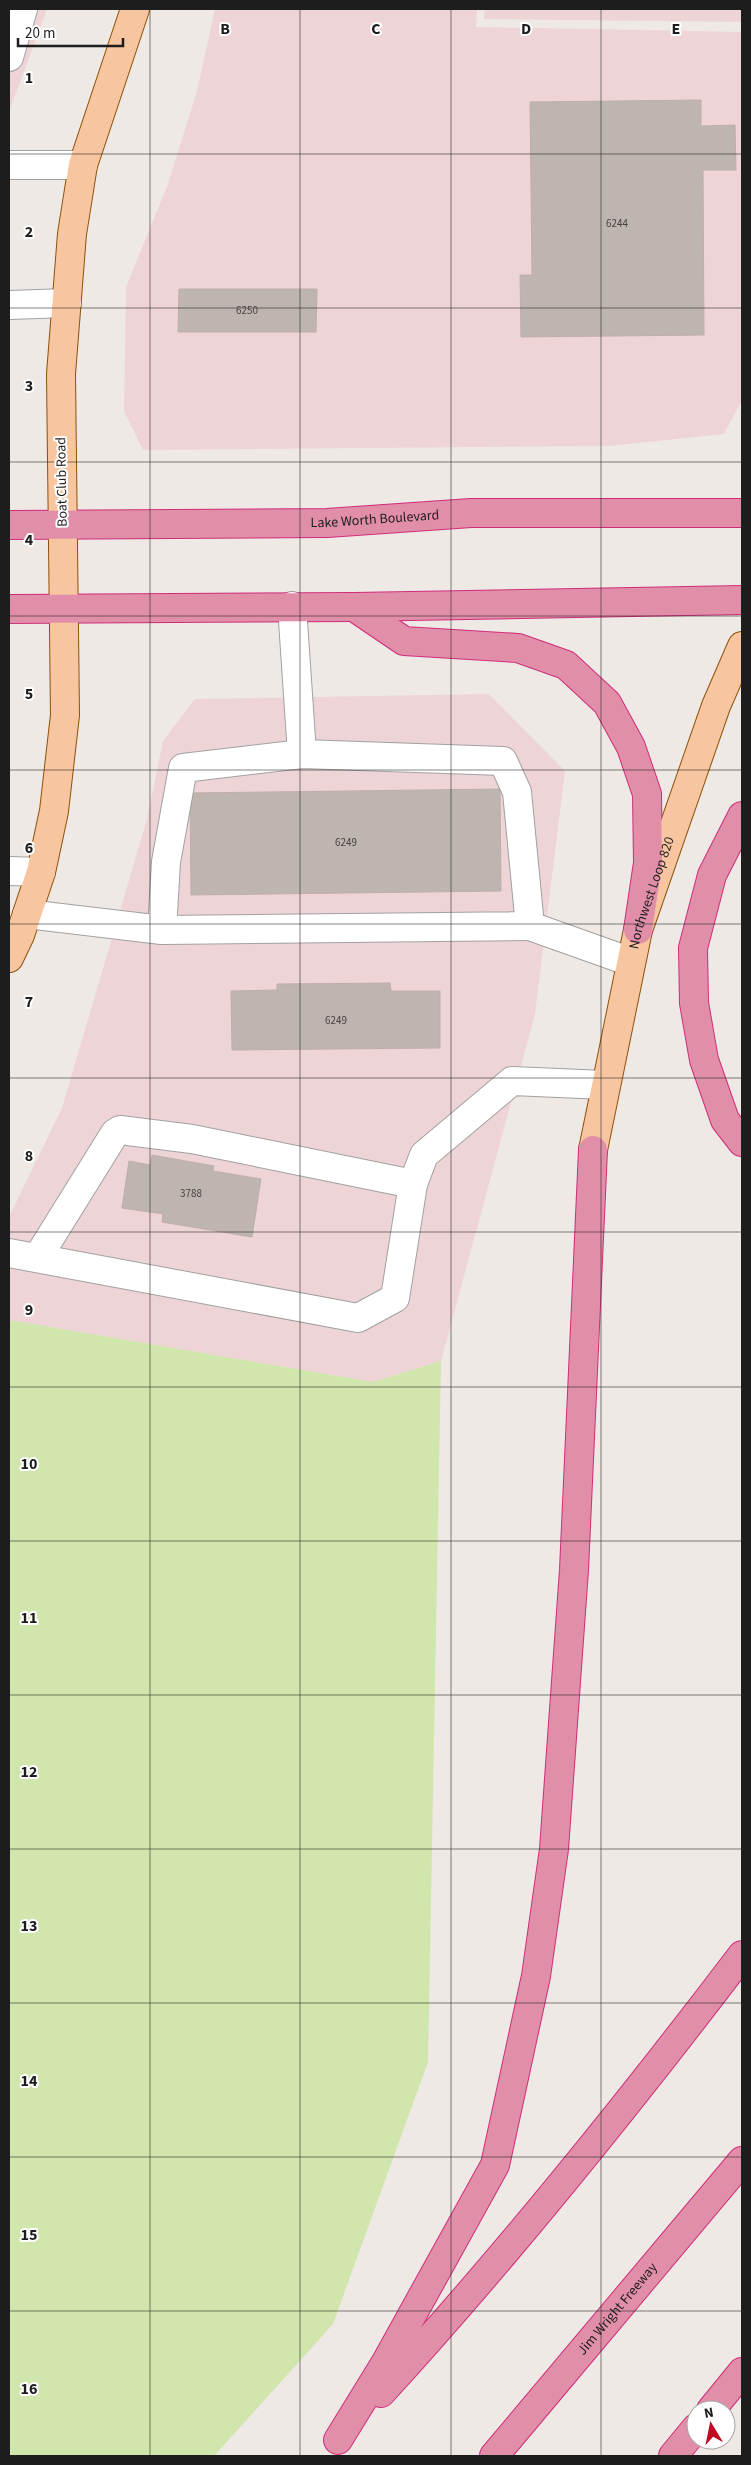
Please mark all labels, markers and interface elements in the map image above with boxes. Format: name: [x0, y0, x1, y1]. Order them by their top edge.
scale bar: [18, 15, 122, 47]
text: B: [220, 18, 230, 40]
text: C: [371, 18, 381, 40]
text: D: [521, 18, 531, 40]
text: E: [672, 18, 680, 40]
text: 20 m: [25, 23, 55, 44]
text: 1: [25, 67, 33, 89]
house number: 6244: [606, 216, 628, 231]
text: 2: [25, 221, 33, 243]
house number: 6250: [236, 303, 258, 318]
text: 3: [25, 375, 33, 397]
street label: Boat Club Road: [51, 437, 73, 527]
street label: Lake Worth Boulevard: [311, 505, 440, 533]
text: 4: [25, 529, 34, 551]
text: 5: [25, 683, 33, 705]
street label: Northwest Loop 820: [624, 834, 680, 951]
house number: 6249: [335, 835, 357, 850]
text: 6: [25, 837, 33, 859]
text: 7: [25, 991, 33, 1013]
house number: 6249: [325, 1013, 347, 1028]
text: 8: [25, 1145, 33, 1167]
house number: 3788: [180, 1186, 202, 1201]
text: 9: [25, 1299, 33, 1321]
text: 10: [21, 1453, 37, 1475]
text: 11: [21, 1607, 37, 1629]
text: 12: [21, 1761, 37, 1783]
text: 13: [21, 1915, 37, 1937]
text: 14: [21, 2070, 38, 2092]
text: 15: [21, 2224, 37, 2246]
street label: Jim Wright Freeway: [573, 2258, 663, 2360]
text: 16: [21, 2378, 37, 2400]
north arrow: [686, 2400, 736, 2450]
text: N: [703, 2403, 715, 2424]

